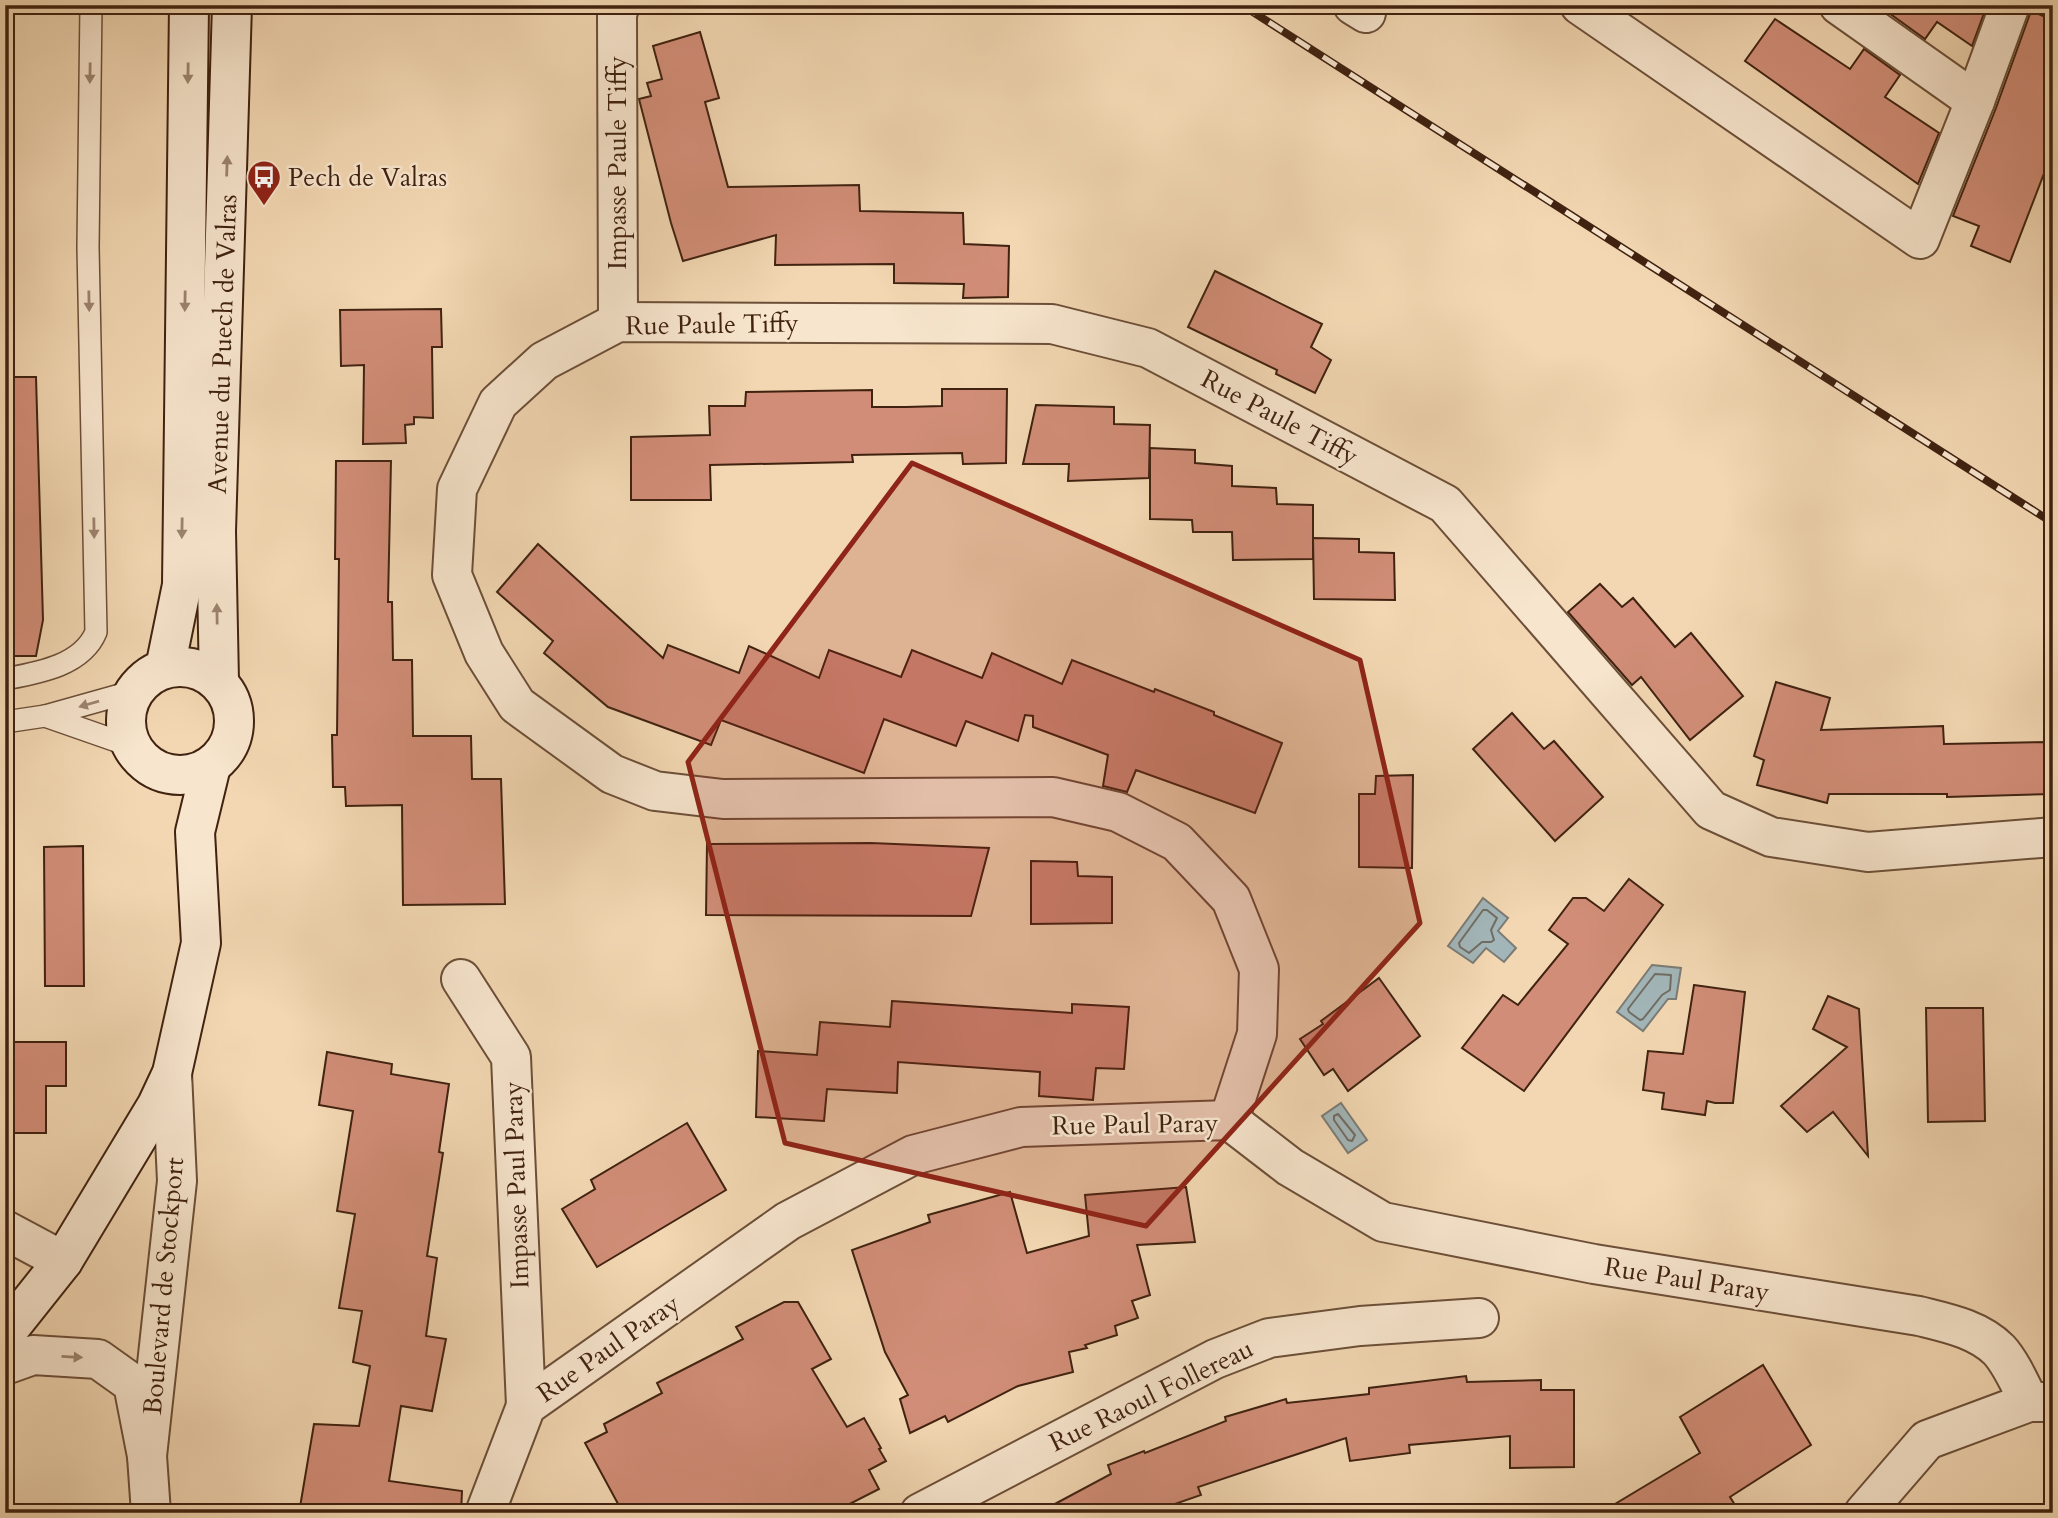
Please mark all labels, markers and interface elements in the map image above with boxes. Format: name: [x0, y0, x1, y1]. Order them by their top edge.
street label: Impasse Paule Tiffy: [600, 56, 635, 270]
one-way arrow: [84, 63, 96, 85]
one-way arrow: [182, 63, 194, 85]
one-way arrow: [221, 155, 232, 177]
bus stop icon: Pech de Valras: [245, 158, 283, 207]
place label: Pech de Valras: [288, 160, 447, 195]
street label: Avenue du Puech de Valras: [200, 194, 245, 495]
one-way arrow: [83, 290, 95, 312]
one-way arrow: [179, 290, 191, 312]
street label: Rue Paule Tiffy: [625, 305, 799, 344]
street label: Rue Paule Tiffy: [1195, 361, 1365, 474]
one-way arrow: [88, 518, 99, 540]
one-way arrow: [176, 518, 188, 540]
one-way arrow: [212, 603, 223, 625]
one-way arrow: [79, 699, 100, 709]
street label: Impasse Paul Paray: [495, 1080, 538, 1289]
street label: Rue Paul Paray: [1051, 1106, 1219, 1143]
street label: Boulevard de Stockport: [135, 1156, 192, 1416]
street label: Rue Paul Paray: [1602, 1249, 1772, 1310]
street label: Rue Paul Paray: [530, 1286, 687, 1411]
street label: Rue Raoul Follereau: [1043, 1331, 1259, 1460]
one-way arrow: [61, 1352, 83, 1363]

